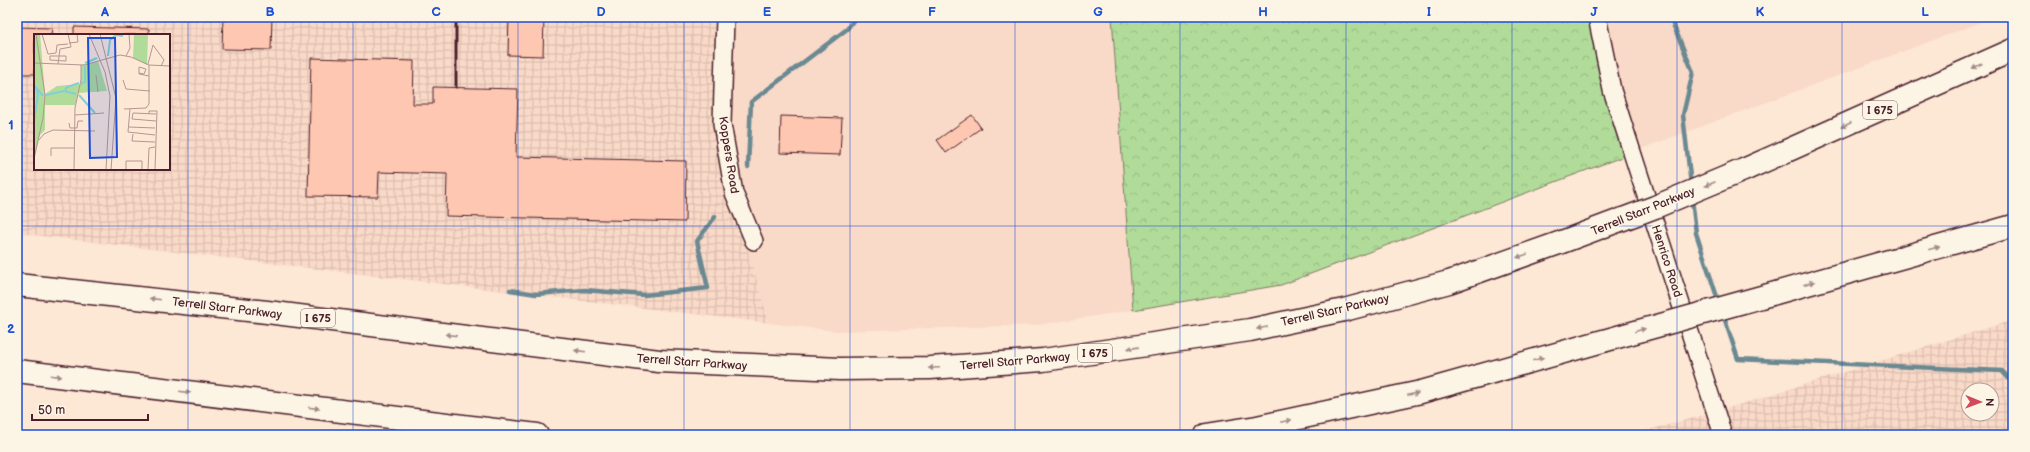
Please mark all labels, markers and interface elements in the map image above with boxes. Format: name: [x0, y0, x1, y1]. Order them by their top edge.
text: A: [100, 4, 109, 20]
text: B: [265, 4, 275, 20]
text: C: [431, 4, 441, 20]
text: D: [596, 4, 606, 20]
text: E: [763, 4, 772, 20]
text: F: [928, 4, 936, 20]
text: G: [1093, 4, 1103, 20]
text: H: [1258, 4, 1268, 20]
text: I: [1427, 4, 1431, 20]
text: J: [1590, 4, 1598, 20]
text: K: [1756, 4, 1765, 20]
text: L: [1921, 4, 1929, 20]
inset map: [34, 34, 170, 170]
one-way arrow: [1971, 64, 1983, 70]
road number: I 675: [1863, 101, 1897, 119]
street label: Koppers Road: [715, 115, 742, 195]
text: 1: [8, 117, 14, 133]
one-way arrow: [1840, 122, 1851, 128]
one-way arrow: [1704, 181, 1716, 188]
street label: Terrell Starr Parkway: [1589, 184, 1698, 239]
street label: Henrico Road: [1648, 223, 1685, 299]
one-way arrow: [1928, 245, 1940, 251]
one-way arrow: [1515, 254, 1527, 260]
one-way arrow: [1803, 280, 1815, 286]
street label: Terrell Starr Parkway: [1280, 291, 1391, 330]
street label: Terrell Starr Parkway: [171, 294, 283, 323]
one-way arrow: [149, 296, 161, 302]
road number: I 675: [301, 309, 335, 327]
text: 2: [7, 321, 15, 337]
one-way arrow: [1256, 325, 1268, 331]
one-way arrow: [1634, 327, 1646, 333]
one-way arrow: [445, 332, 457, 338]
road number: I 675: [1078, 344, 1112, 362]
one-way arrow: [1127, 345, 1139, 351]
one-way arrow: [574, 348, 586, 354]
street label: Terrell Starr Parkway: [959, 349, 1071, 374]
street label: Terrell Starr Parkway: [636, 351, 748, 374]
one-way arrow: [1532, 356, 1544, 362]
one-way arrow: [928, 364, 940, 371]
one-way arrow: [50, 373, 62, 379]
north arrow: [1960, 382, 2000, 422]
one-way arrow: [179, 389, 191, 395]
one-way arrow: [1406, 390, 1419, 396]
scale bar: [32, 396, 148, 422]
text: N: [1983, 398, 1996, 406]
text: 50 m: [38, 403, 65, 418]
one-way arrow: [308, 405, 320, 411]
one-way arrow: [1279, 418, 1292, 424]

